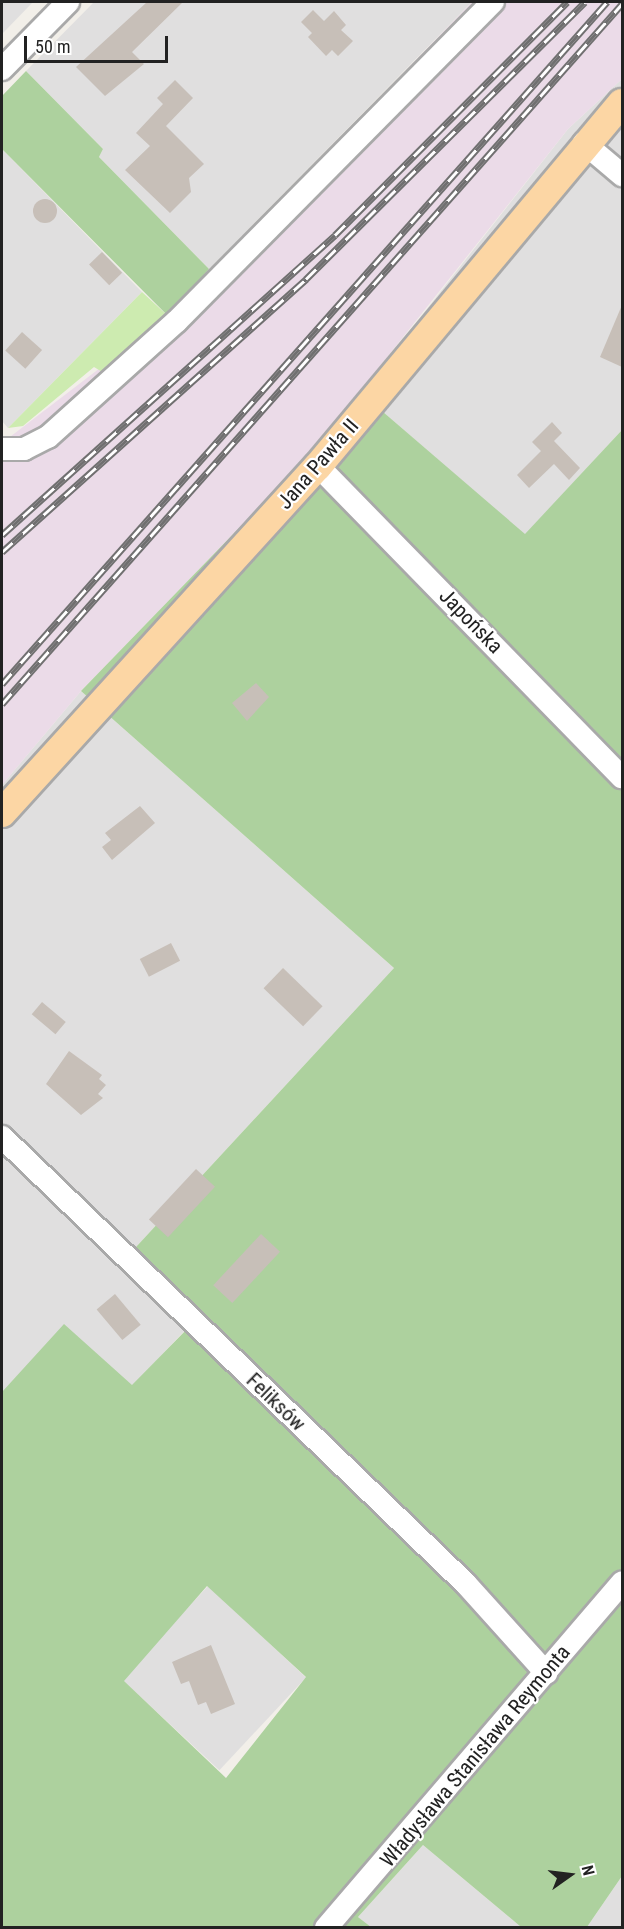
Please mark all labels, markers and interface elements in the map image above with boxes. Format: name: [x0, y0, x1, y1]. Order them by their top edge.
scale bar: [27, 24, 171, 62]
text: 50 m: [35, 36, 70, 57]
street label: Jana Pawła II: [272, 414, 364, 514]
street label: Japońska: [434, 583, 508, 659]
street label: Feliksów: [241, 1368, 311, 1436]
street label: Władysława Stanisława Reymonta: [375, 1640, 575, 1872]
north arrow: [540, 1845, 600, 1905]
text: N: [578, 1863, 598, 1878]

